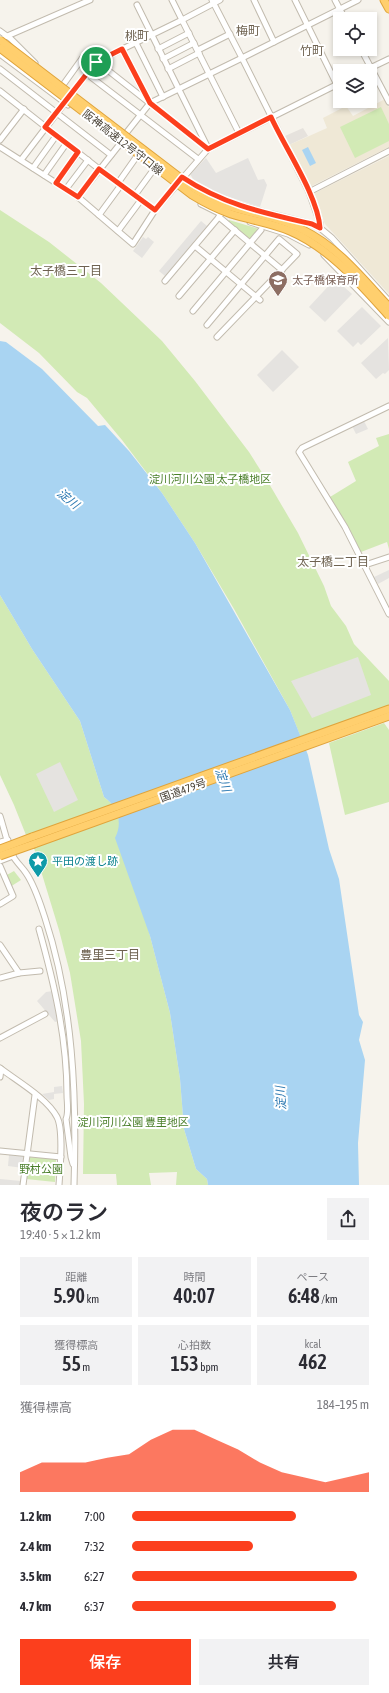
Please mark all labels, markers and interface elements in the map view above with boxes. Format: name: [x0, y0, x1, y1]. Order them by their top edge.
map controls: [333, 12, 377, 108]
button: locate: [333, 12, 377, 56]
district label: 梅町: [236, 24, 260, 38]
district label: 桃町: [125, 29, 149, 43]
district label: 竹町: [300, 44, 324, 58]
pin: [79, 45, 113, 79]
icon: arrive: [85, 51, 107, 73]
button: layers: [333, 64, 377, 108]
street label: 阪神高速12号守口線: [81, 107, 165, 177]
district label: 太子橋三丁目: [30, 264, 102, 278]
school or university icon: 太子橋保育所: [267, 269, 289, 297]
place label: 太子橋保育所: [292, 274, 359, 286]
park label: 淀川河川公園 太子橋地区: [149, 473, 271, 485]
water label: 淀川: [54, 486, 83, 513]
district label: 太子橋二丁目: [297, 555, 369, 569]
water label: 淀川: [212, 766, 234, 796]
street label: 国道479号: [158, 776, 208, 804]
place icon: 平田の渡し跡: [27, 850, 49, 878]
place label: 平田の渡し跡: [52, 855, 118, 867]
district label: 豊里三丁目: [80, 948, 140, 962]
water label: 淀川: [273, 1084, 289, 1110]
park label: 淀川河川公園 豊里地区: [77, 1116, 189, 1128]
park label: 野村公園: [19, 1163, 63, 1175]
button: share: [327, 1198, 369, 1240]
text: 夜のラン: [20, 1199, 108, 1225]
text: 19:40 · 5 × 1.2 km: [20, 1227, 101, 1242]
text: 距離: [65, 1271, 87, 1283]
text: 時間: [183, 1271, 205, 1283]
text: ペース: [297, 1271, 329, 1283]
text: 5.90: [53, 1284, 85, 1307]
text: 40:07: [174, 1284, 215, 1307]
text: 6:48: [288, 1284, 320, 1307]
text: km: [85, 1293, 99, 1305]
text: /km: [320, 1293, 338, 1305]
text: kcal: [304, 1338, 321, 1350]
text: 獲得標高: [54, 1339, 98, 1351]
text: 心拍数: [178, 1339, 211, 1351]
text: 462: [299, 1350, 327, 1373]
text: 55: [62, 1352, 81, 1375]
text: 153: [170, 1352, 199, 1375]
text: m: [81, 1361, 90, 1373]
text: bpm: [199, 1361, 219, 1373]
text: 184–195 m: [317, 1397, 369, 1412]
text: 獲得標高: [20, 1400, 72, 1415]
text: 1.2 km: [20, 1509, 51, 1524]
text: 7:00: [84, 1509, 105, 1524]
text: 2.4 km: [20, 1539, 51, 1554]
text: 7:32: [84, 1539, 105, 1554]
text: 3.5 km: [20, 1569, 51, 1584]
text: 6:27: [84, 1569, 105, 1584]
text: 4.7 km: [20, 1599, 51, 1614]
text: 6:37: [84, 1599, 105, 1614]
button: 保存: [20, 1639, 191, 1685]
button: 共有: [199, 1639, 369, 1685]

